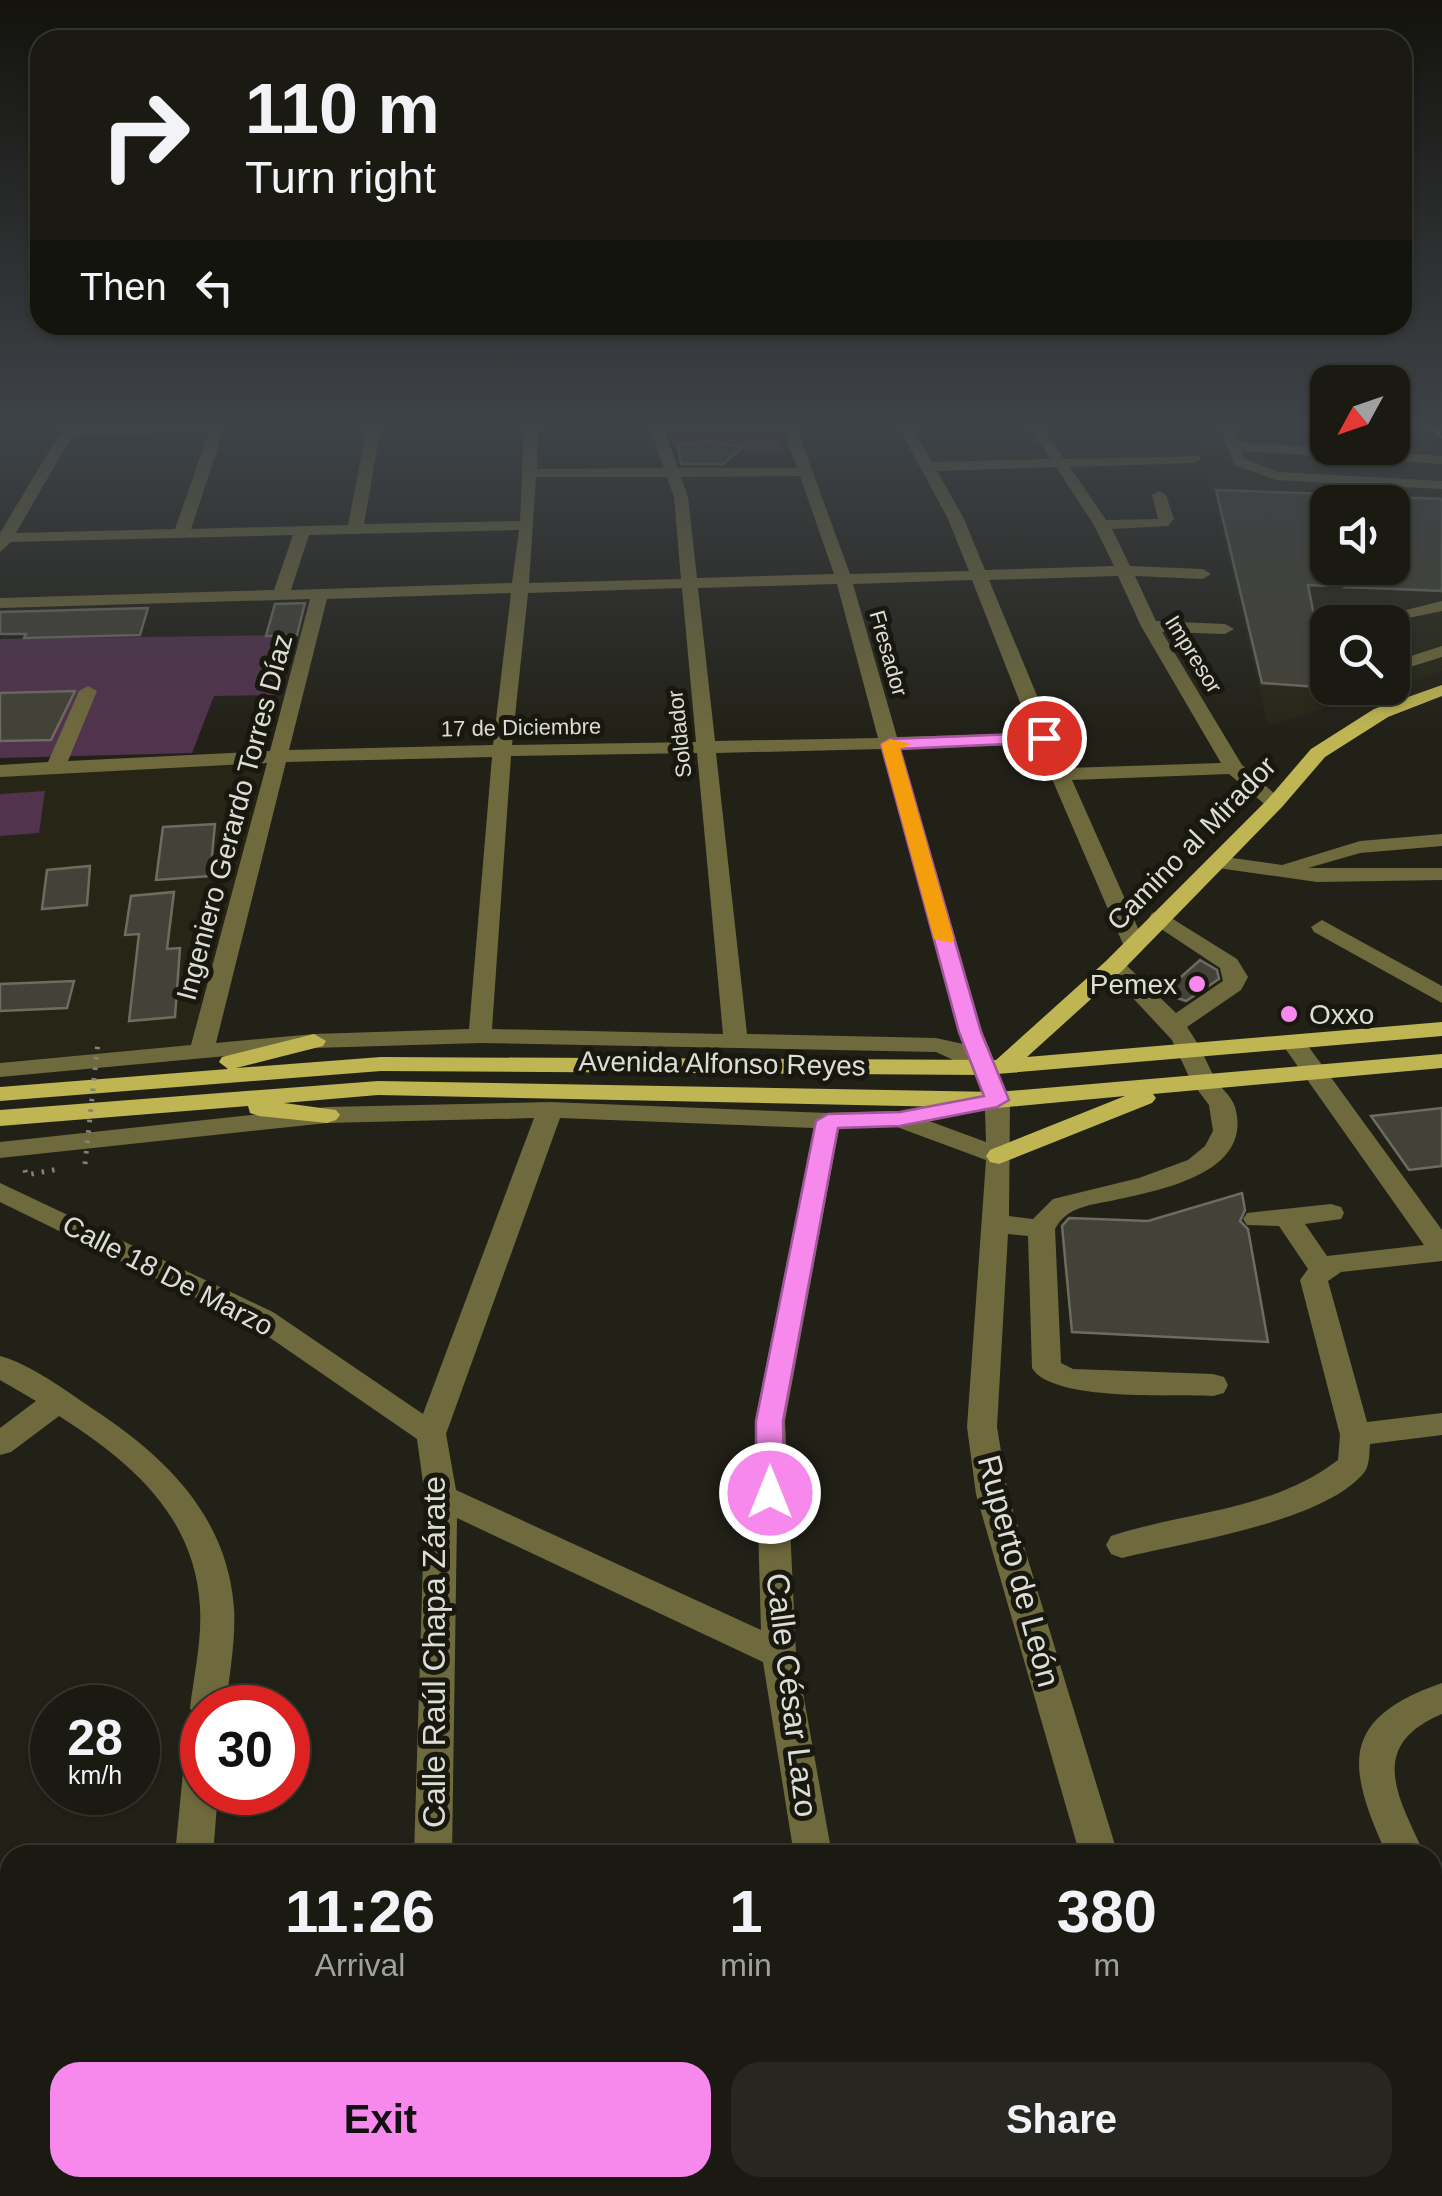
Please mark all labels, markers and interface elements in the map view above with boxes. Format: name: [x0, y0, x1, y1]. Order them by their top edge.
icon: right: [80, 70, 210, 200]
text: 110 m: [245, 70, 440, 148]
text: Turn right: [245, 152, 436, 203]
icon: left: [187, 260, 242, 315]
text: Then: [80, 266, 167, 308]
north arrow: [1310, 365, 1410, 465]
map controls: [1310, 365, 1410, 705]
button: sound: [1310, 485, 1410, 585]
button: search: [1310, 605, 1410, 705]
street label: Fresador: [864, 607, 913, 699]
street label: Impresor: [1160, 611, 1227, 698]
street label: Ingeniero Gerardo Torres Díaz: [171, 631, 298, 1004]
street label: Soldador: [662, 689, 697, 779]
pin: [1002, 696, 1087, 781]
icon: arrive: [1017, 711, 1072, 766]
street label: 17 de Diciembre: [441, 714, 601, 741]
street label: Camino al Mirador: [1101, 750, 1282, 936]
place label: Pemex: [1090, 969, 1177, 1000]
marker: Pemex: [1186, 973, 1208, 995]
place label: Oxxo: [1309, 999, 1374, 1030]
marker: Oxxo: [1278, 1003, 1300, 1025]
street label: Avenida Alfonso Reyes: [578, 1045, 866, 1082]
street label: Calle 18 De Marzo: [57, 1209, 278, 1342]
position arrow: [718, 1441, 822, 1545]
street label: Ruperto de León: [971, 1451, 1067, 1691]
street label: Calle Raúl Chapa Zárate: [416, 1476, 452, 1828]
street label: Calle César Lazo: [759, 1571, 825, 1819]
speed limit sign: 30: [180, 1685, 310, 1815]
text: 28: [67, 1710, 123, 1766]
text: km/h: [68, 1761, 122, 1789]
text: 11:26: [285, 1878, 435, 1945]
text: 1: [729, 1878, 763, 1945]
text: 380: [1057, 1878, 1157, 1945]
text: Arrival: [315, 1947, 405, 1983]
text: min: [720, 1947, 772, 1983]
text: m: [1094, 1947, 1120, 1983]
button: Exit: [50, 2062, 711, 2177]
button: Share: [731, 2062, 1392, 2177]

